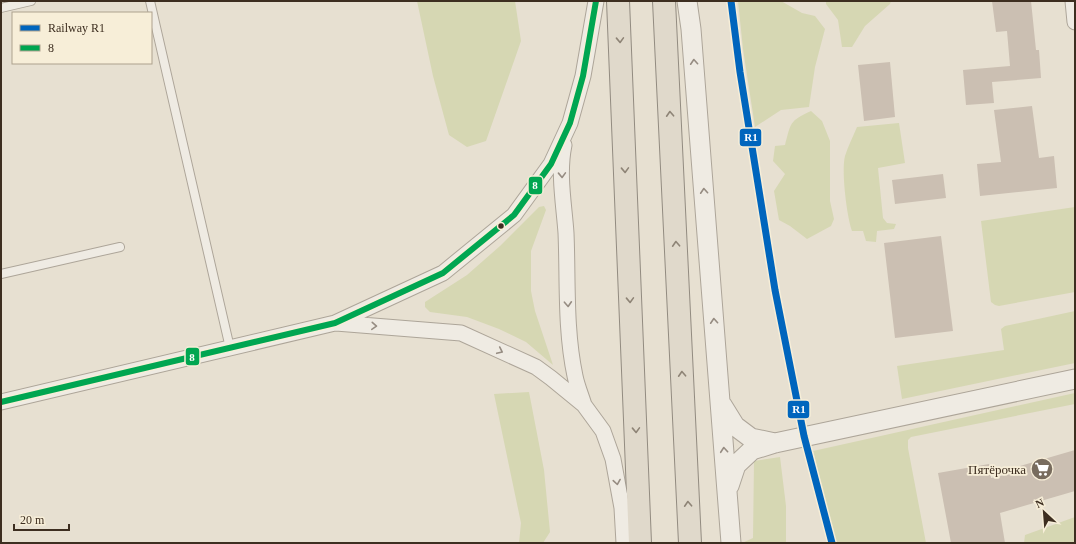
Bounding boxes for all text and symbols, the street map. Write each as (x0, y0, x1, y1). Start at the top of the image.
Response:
legend (12, 12, 152, 64)
text: Railway R1 (48, 21, 105, 35)
one-way arrow (616, 37, 624, 43)
text: 8 (48, 41, 54, 55)
one-way arrow (689, 59, 698, 65)
one-way arrow (665, 111, 674, 117)
line badge: R1 (739, 128, 762, 147)
text: R1 (744, 131, 758, 143)
one-way arrow (621, 167, 630, 173)
one-way arrow (557, 172, 566, 178)
line badge: 8 (528, 176, 543, 195)
text: 8 (532, 179, 538, 191)
one-way arrow (699, 188, 708, 194)
unlabelled marker (496, 221, 506, 231)
one-way arrow (671, 241, 680, 247)
one-way arrow (626, 297, 635, 303)
one-way arrow (564, 302, 572, 308)
one-way arrow (710, 318, 719, 324)
one-way arrow (371, 321, 377, 330)
one-way arrow (496, 346, 503, 354)
line badge: 8 (185, 347, 200, 366)
text: 8 (189, 351, 195, 363)
one-way arrow (678, 371, 686, 377)
line badge: R1 (787, 400, 810, 419)
text: R1 (792, 403, 806, 415)
one-way arrow (631, 427, 640, 433)
one-way arrow (720, 447, 729, 453)
supermarket icon: Пятёрочка (1029, 456, 1055, 482)
place label: Пятёрочка (968, 462, 1026, 477)
one-way arrow (612, 479, 621, 485)
north arrow (1024, 492, 1064, 532)
text: N (1033, 496, 1046, 510)
one-way arrow (684, 501, 692, 507)
scale bar (14, 506, 69, 532)
text: 20 m (20, 513, 45, 527)

